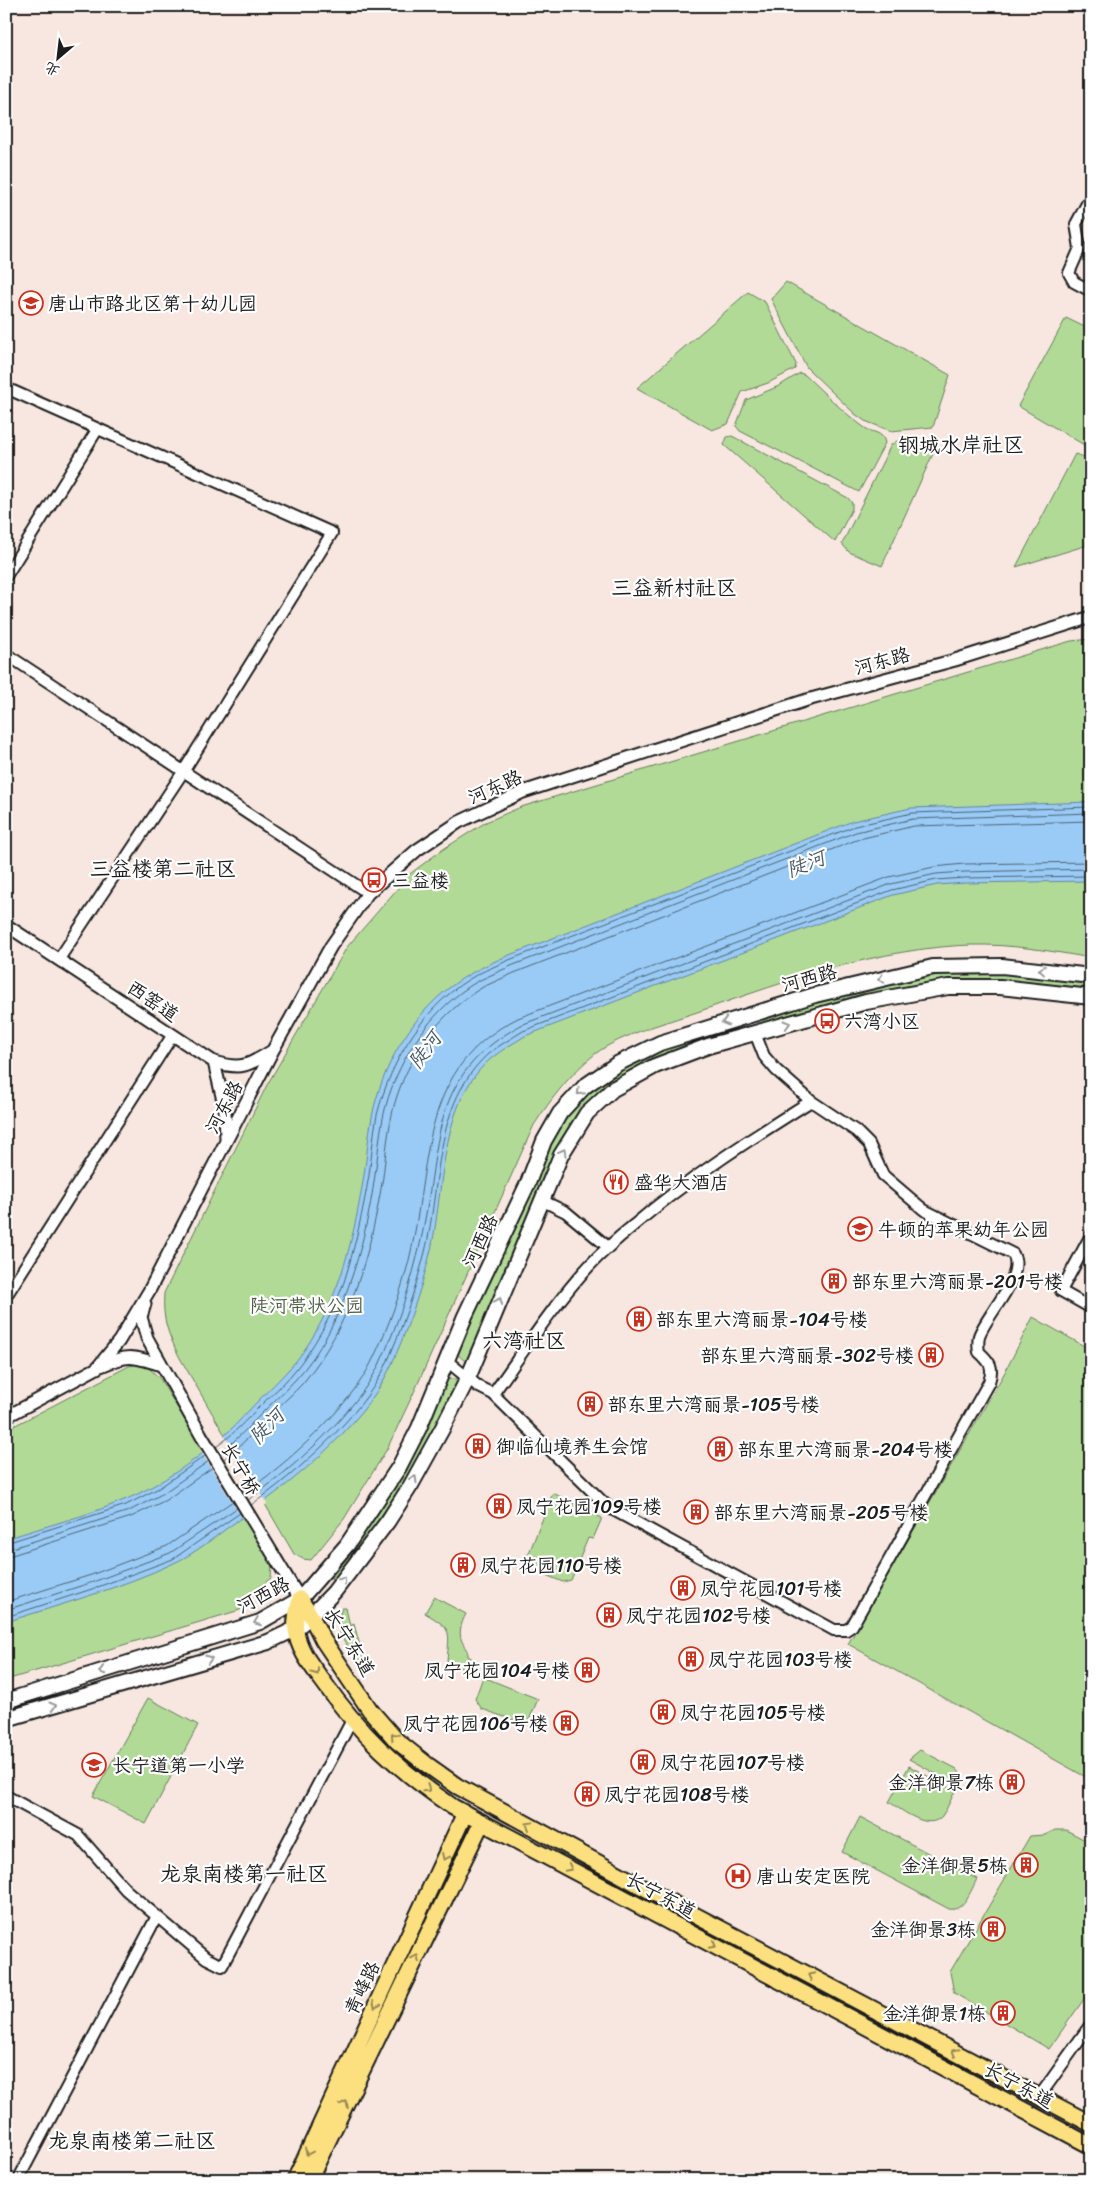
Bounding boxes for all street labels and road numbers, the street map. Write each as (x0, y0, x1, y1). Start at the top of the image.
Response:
street label: 河东路 (850, 638, 914, 684)
street label: 河东路 (462, 760, 528, 814)
street label: 河西路 (777, 955, 841, 1001)
street label: 西窑道 (120, 971, 186, 1031)
street label: 河东路 (196, 1074, 252, 1140)
street label: 河西路 (453, 1208, 507, 1274)
street label: 长宁桥 (212, 1436, 270, 1502)
street label: 河西路 (230, 1567, 296, 1623)
street label: 长宁东道 (316, 1601, 384, 1683)
street label: 长宁东道 (620, 1863, 702, 1927)
street label: 青峰路 (335, 1955, 389, 2021)
street label: 长宁东道 (978, 2053, 1060, 2117)

